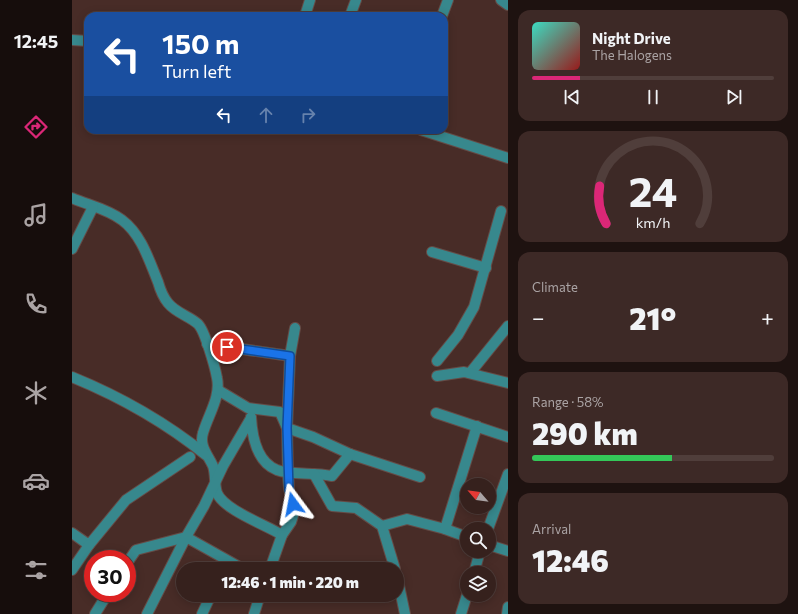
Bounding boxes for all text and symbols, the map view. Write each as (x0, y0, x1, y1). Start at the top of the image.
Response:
text: 150 m (162, 26, 239, 60)
icon: left (96, 28, 148, 80)
text: Night Drive (592, 29, 671, 47)
text: 12:45 (14, 30, 58, 52)
text: The Halogens (592, 47, 672, 63)
text: Turn left (162, 60, 231, 82)
icon: previous (561, 86, 583, 108)
icon: pause (642, 86, 664, 108)
icon: next (723, 86, 745, 108)
icon: left (213, 104, 235, 126)
icon: ahead (255, 104, 277, 126)
icon: right (297, 104, 319, 126)
icon: directions (22, 113, 50, 141)
text: 24 (629, 165, 677, 216)
icon: music (22, 201, 50, 229)
text: km/h (636, 213, 670, 231)
text: Climate (532, 279, 578, 295)
icon: phone (22, 290, 50, 318)
text: 21° (629, 299, 676, 336)
text: − (532, 304, 545, 331)
text: + (761, 304, 774, 331)
pin (210, 330, 244, 364)
icon: arrive (216, 336, 238, 358)
icon: climate (22, 379, 50, 407)
text: Range · 58% (532, 394, 604, 410)
text: 290 km (532, 414, 638, 451)
icon: car (22, 467, 50, 495)
north arrow (460, 478, 496, 514)
map controls (460, 478, 496, 602)
position arrow (272, 483, 314, 525)
text: Arrival (532, 521, 571, 537)
button: search (460, 522, 496, 558)
text: 12:46 (532, 541, 609, 578)
speed limit sign: 30 (84, 550, 136, 602)
icon: filters (22, 556, 50, 584)
button: layers (460, 566, 496, 602)
text: 12:46 · 1 min · 220 m (221, 573, 359, 591)

